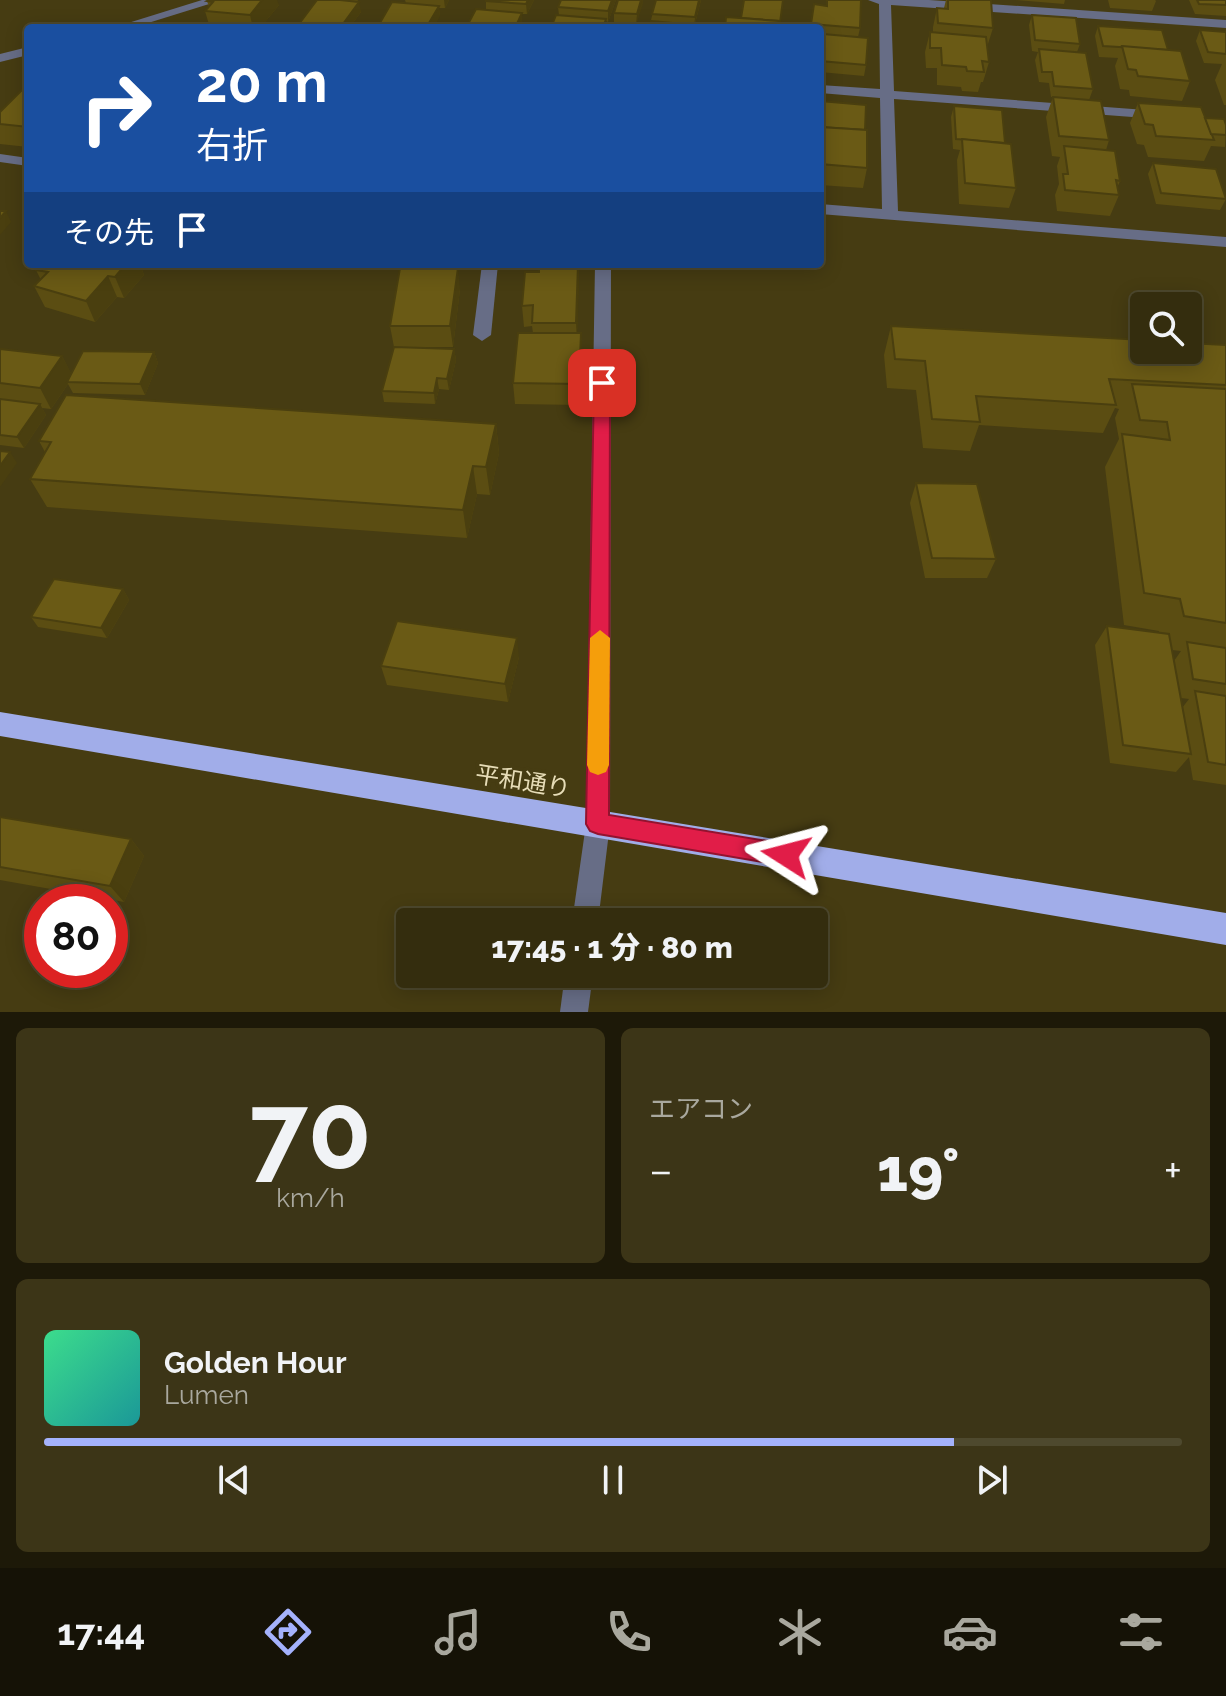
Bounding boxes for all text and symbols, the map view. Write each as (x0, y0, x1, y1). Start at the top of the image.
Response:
text: 20 m (196, 49, 328, 115)
icon: right (64, 56, 168, 160)
text: 右折 (196, 124, 268, 166)
icon: arrive (170, 208, 214, 252)
text: その先 (64, 215, 154, 250)
map controls (1130, 292, 1202, 364)
button: search (1130, 292, 1202, 364)
pin (568, 349, 636, 417)
icon: arrive (580, 361, 624, 405)
street label: 平和通り (473, 759, 573, 803)
position arrow (744, 813, 828, 897)
speed limit sign: 80 (24, 884, 128, 988)
text: 17:45 · 1 分 · 80 m (491, 930, 733, 965)
text: 70 (249, 1070, 372, 1192)
text: エアコン (649, 1094, 753, 1124)
text: 19° (877, 1135, 959, 1205)
text: − (649, 1145, 673, 1196)
text: + (1164, 1145, 1182, 1196)
text: km/h (276, 1183, 345, 1213)
text: Golden Hour (164, 1345, 347, 1380)
text: Lumen (164, 1380, 249, 1410)
icon: previous (212, 1458, 256, 1502)
icon: pause (591, 1458, 635, 1502)
icon: next (970, 1458, 1014, 1502)
icon: directions (260, 1604, 316, 1660)
icon: music (430, 1604, 486, 1660)
icon: phone (601, 1604, 657, 1660)
icon: climate (772, 1604, 828, 1660)
icon: car (942, 1604, 998, 1660)
icon: filters (1113, 1604, 1169, 1660)
text: 17:44 (57, 1611, 145, 1653)

